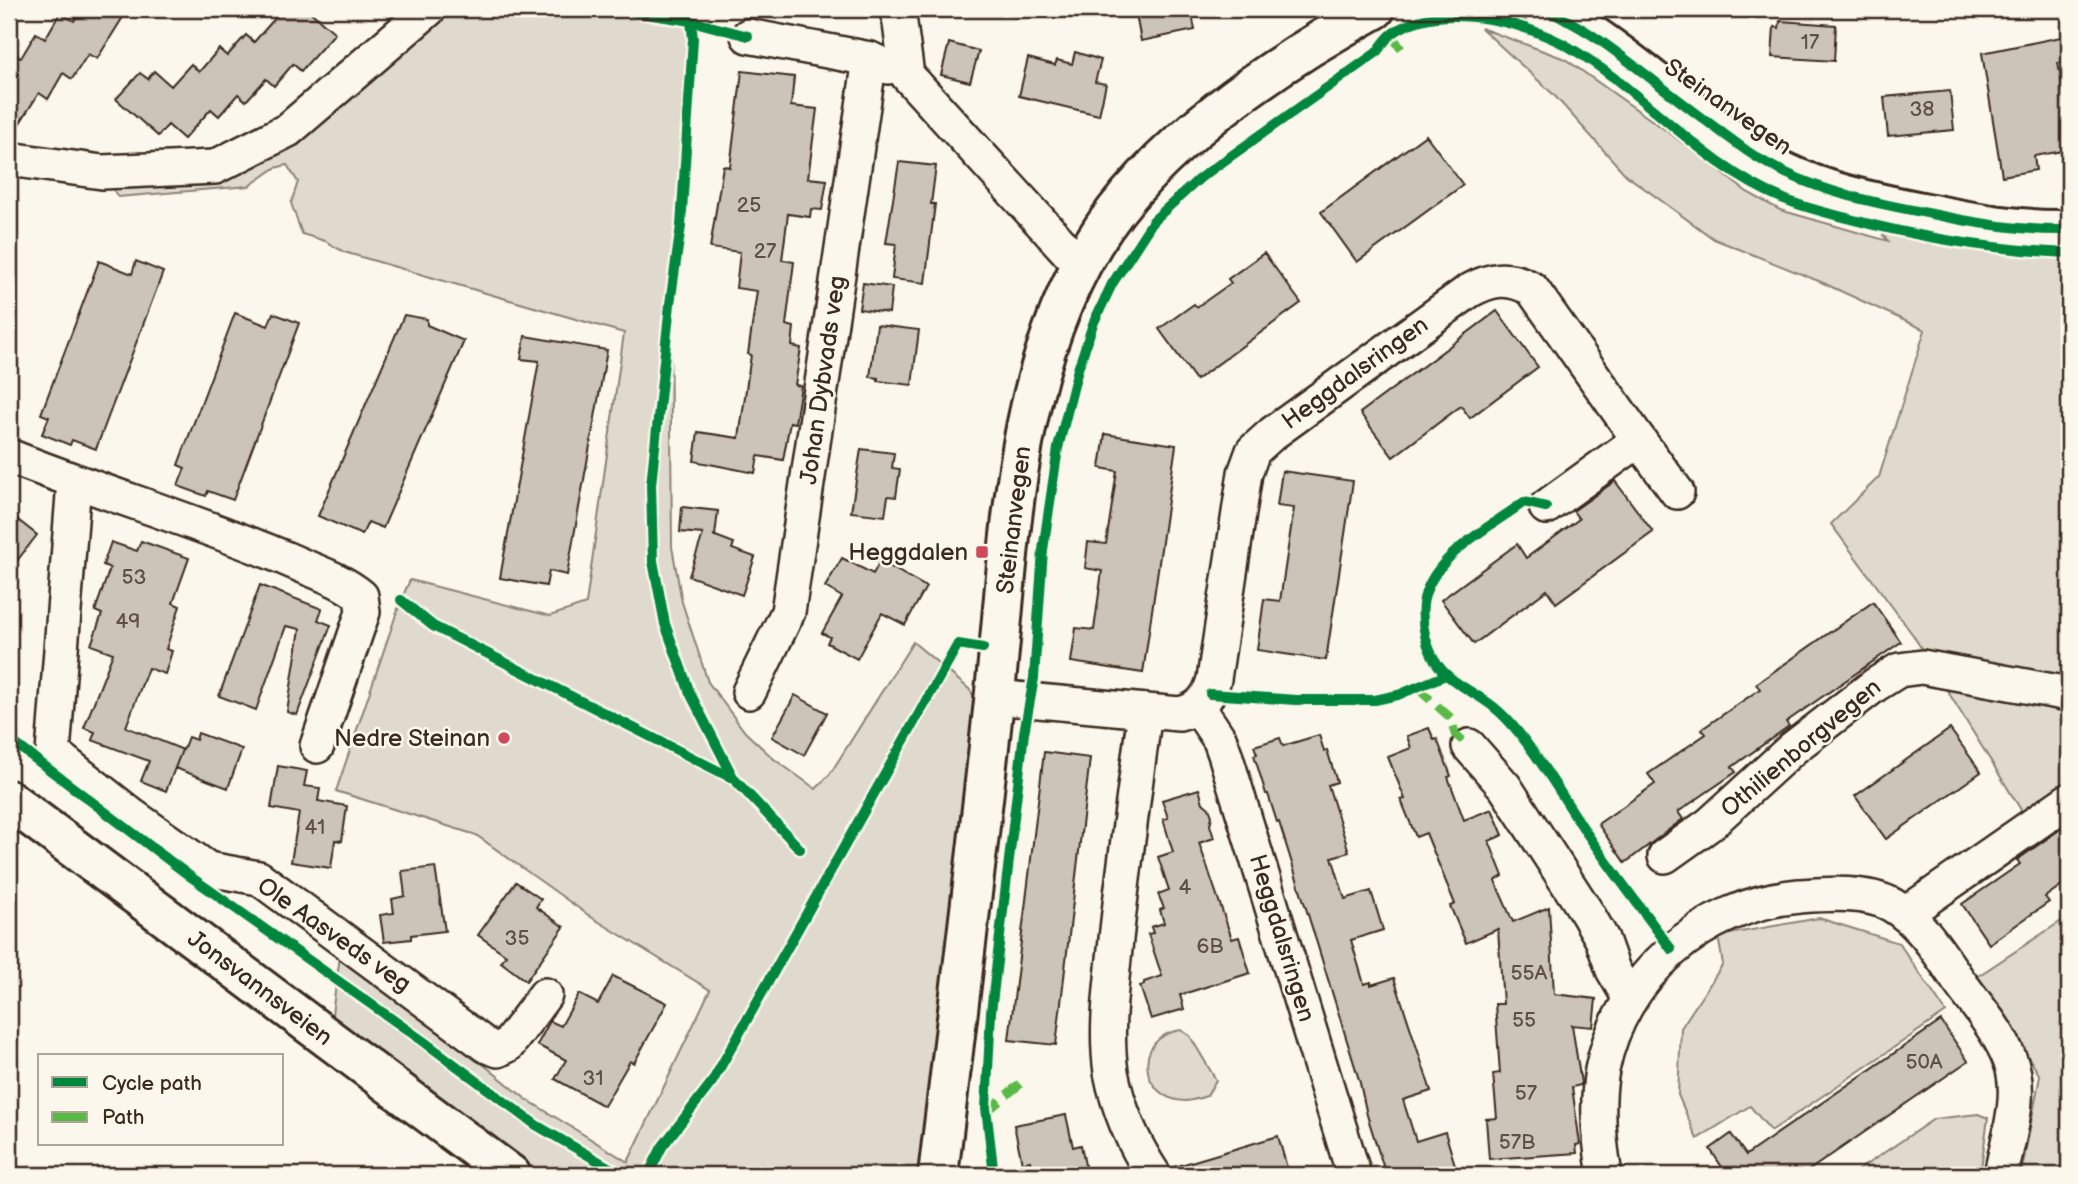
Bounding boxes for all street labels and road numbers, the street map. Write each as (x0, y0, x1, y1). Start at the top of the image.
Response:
street label: Steinanvegen (1659, 52, 1797, 162)
street label: Johan Dybvads veg (794, 274, 852, 486)
street label: Heggdalsringen (1276, 310, 1434, 436)
street label: Steinanvegen (991, 444, 1037, 596)
street label: Othilienborgvegen (1715, 673, 1887, 823)
street label: Heggdalsringen (1243, 851, 1321, 1025)
street label: Ole Aasveds veg (252, 871, 416, 999)
street label: Jonsvannsveien (182, 924, 338, 1052)

